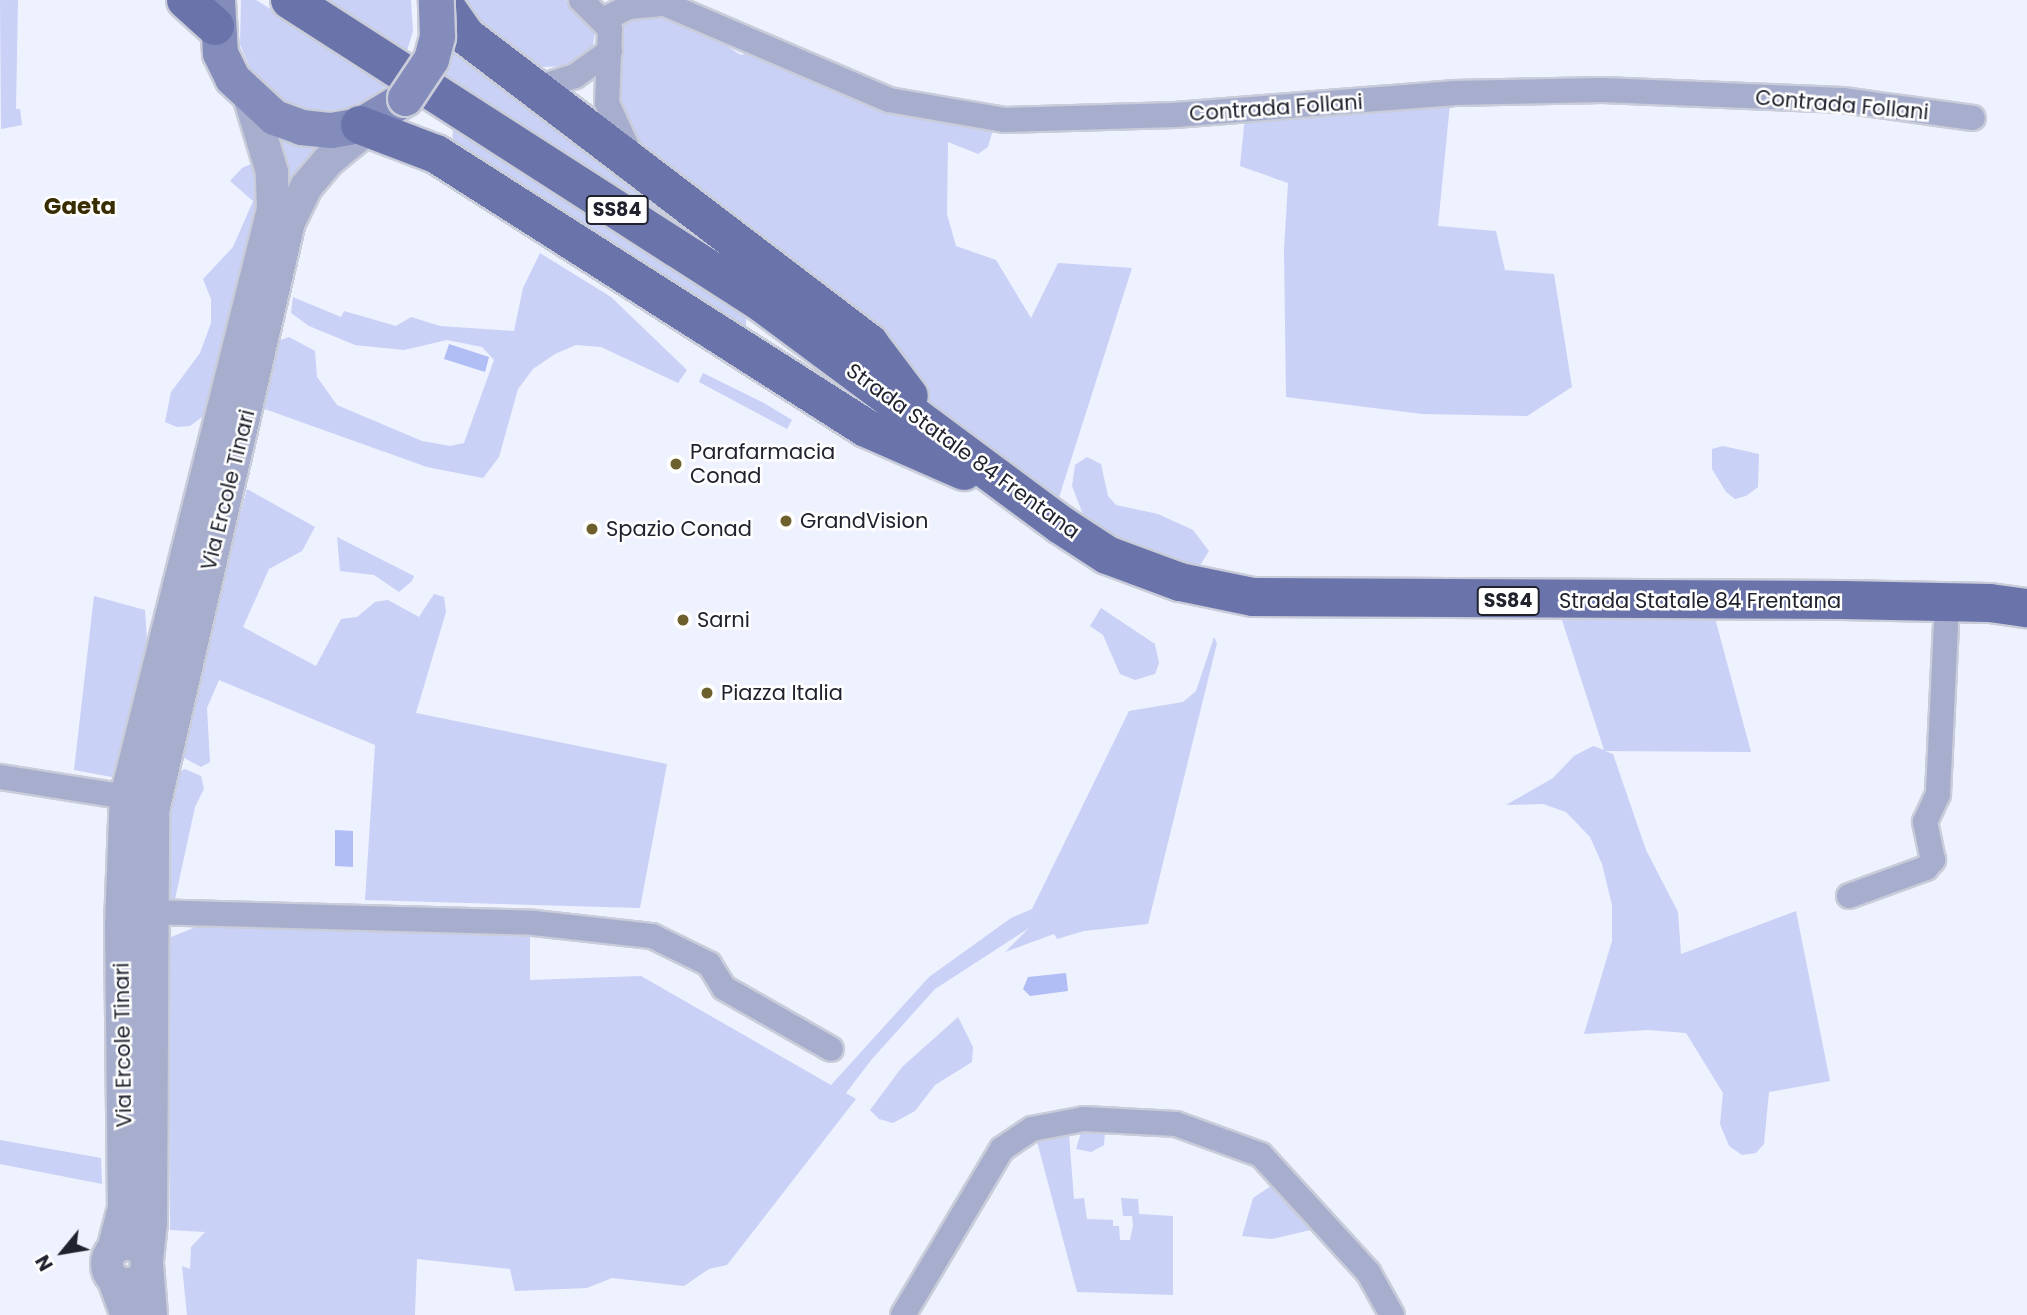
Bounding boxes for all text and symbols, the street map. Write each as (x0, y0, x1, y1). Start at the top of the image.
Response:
street label: Contrada Follani (1754, 85, 1930, 125)
street label: Contrada Follani (1188, 89, 1364, 127)
district label: Gaeta (44, 192, 116, 220)
road number: SS84 (586, 194, 648, 226)
street label: Strada Statale 84 Frentana (841, 358, 1085, 544)
street label: Via Ercole Tinari (196, 407, 260, 573)
place label: Parafarmacia Conad (690, 439, 835, 489)
marker: Parafarmacia Conad (668, 456, 684, 472)
place label: GrandVision (800, 508, 928, 534)
marker: GrandVision (778, 513, 794, 529)
place label: Spazio Conad (606, 516, 752, 542)
marker: Spazio Conad (584, 521, 600, 537)
road number: SS84 (1476, 586, 1540, 616)
street label: Strada Statale 84 Frentana (1559, 588, 1841, 614)
place label: Sarni (697, 607, 750, 633)
marker: Sarni (675, 612, 691, 628)
place label: Piazza Italia (721, 680, 843, 706)
marker: Piazza Italia (699, 685, 715, 701)
street label: Via Ercole Tinari (109, 962, 137, 1128)
north arrow (28, 1217, 98, 1287)
text: N (29, 1250, 60, 1276)

